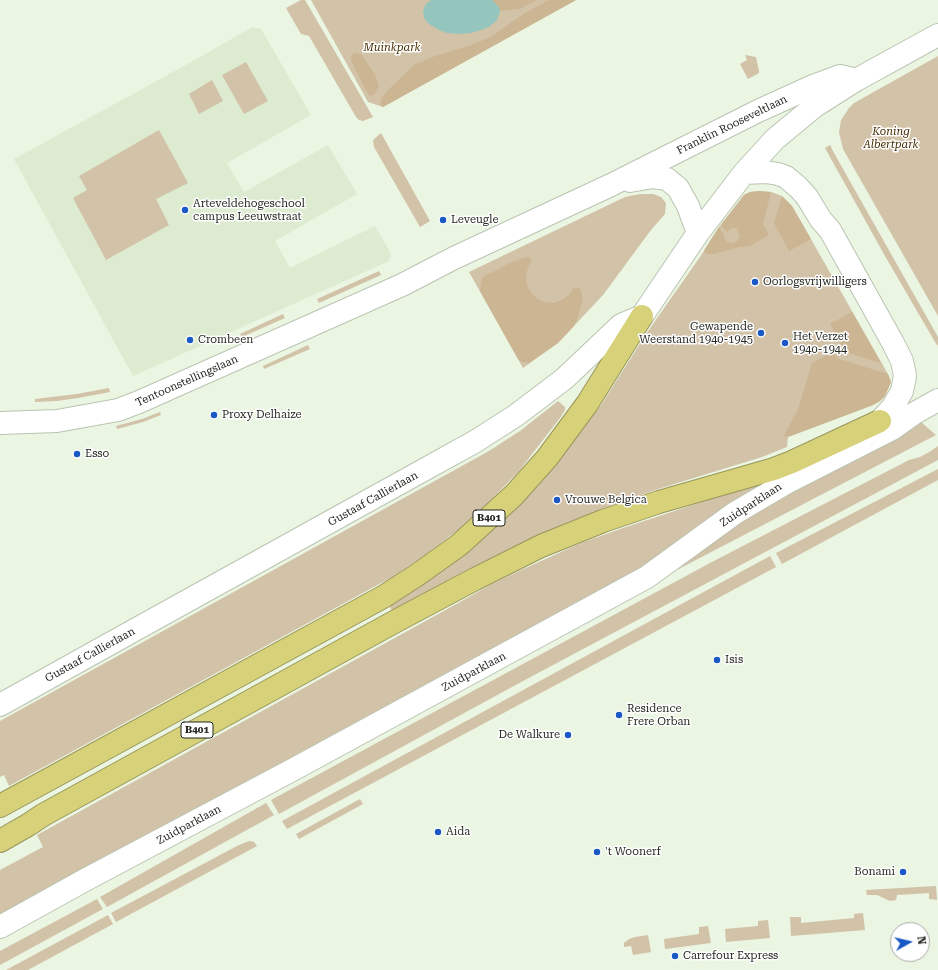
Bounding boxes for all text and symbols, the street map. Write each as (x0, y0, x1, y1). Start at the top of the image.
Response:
park label: Muinkpark (364, 41, 420, 55)
street label: Franklin Rooseveltlaan (675, 92, 789, 158)
park label: Koning Albertpark (864, 125, 918, 151)
place label: Arteveldehogeschool campus Leeuwstraat (193, 197, 305, 223)
marker: Arteveldehogeschool campus Leeuwstraat (180, 205, 190, 215)
place label: Leveugle (451, 213, 499, 227)
marker: Leveugle (438, 215, 448, 225)
place label: Oorlogsvrijwilligers (763, 275, 867, 289)
marker: Oorlogsvrijwilligers (750, 277, 760, 287)
place label: Gewapende Weerstand 1940-1945 (639, 320, 753, 346)
marker: Gewapende Weerstand 1940-1945 (756, 328, 766, 338)
place label: Het Verzet 1940-1944 (793, 330, 848, 356)
place label: Crombeen (198, 333, 253, 347)
marker: Crombeen (185, 335, 195, 345)
marker: Het Verzet 1940-1944 (780, 338, 790, 348)
street label: Tentoonstellingslaan (134, 352, 240, 410)
place label: Proxy Delhaize (222, 408, 302, 422)
marker: Proxy Delhaize (209, 410, 219, 420)
place label: Esso (85, 447, 109, 461)
marker: Esso (72, 449, 82, 459)
street label: Gustaaf Callierlaan (326, 469, 420, 529)
street label: Zuidparklaan (718, 480, 784, 530)
place label: Vrouwe Belgica (565, 493, 647, 507)
marker: Vrouwe Belgica (552, 495, 562, 505)
road number: B401 (473, 510, 505, 526)
street label: Gustaaf Callierlaan (43, 625, 137, 685)
street label: Zuidparklaan (440, 650, 508, 694)
place label: Isis (725, 653, 743, 667)
marker: Isis (712, 655, 722, 665)
place label: Residence Frere Orban (627, 702, 690, 728)
marker: Residence Frere Orban (614, 710, 624, 720)
road number: B401 (181, 722, 213, 738)
place label: De Walkure (498, 728, 560, 742)
marker: De Walkure (563, 730, 573, 740)
street label: Zuidparklaan (155, 803, 223, 847)
place label: Aida (446, 825, 470, 839)
marker: Aida (433, 827, 443, 837)
place label: 't Woonerf (605, 845, 661, 859)
marker: 't Woonerf (592, 847, 602, 857)
place label: Bonami (854, 865, 895, 879)
marker: Bonami (898, 867, 908, 877)
north arrow (890, 922, 930, 962)
text: N (914, 935, 928, 945)
place label: Carrefour Express (683, 949, 778, 963)
marker: Carrefour Express (670, 951, 680, 961)

